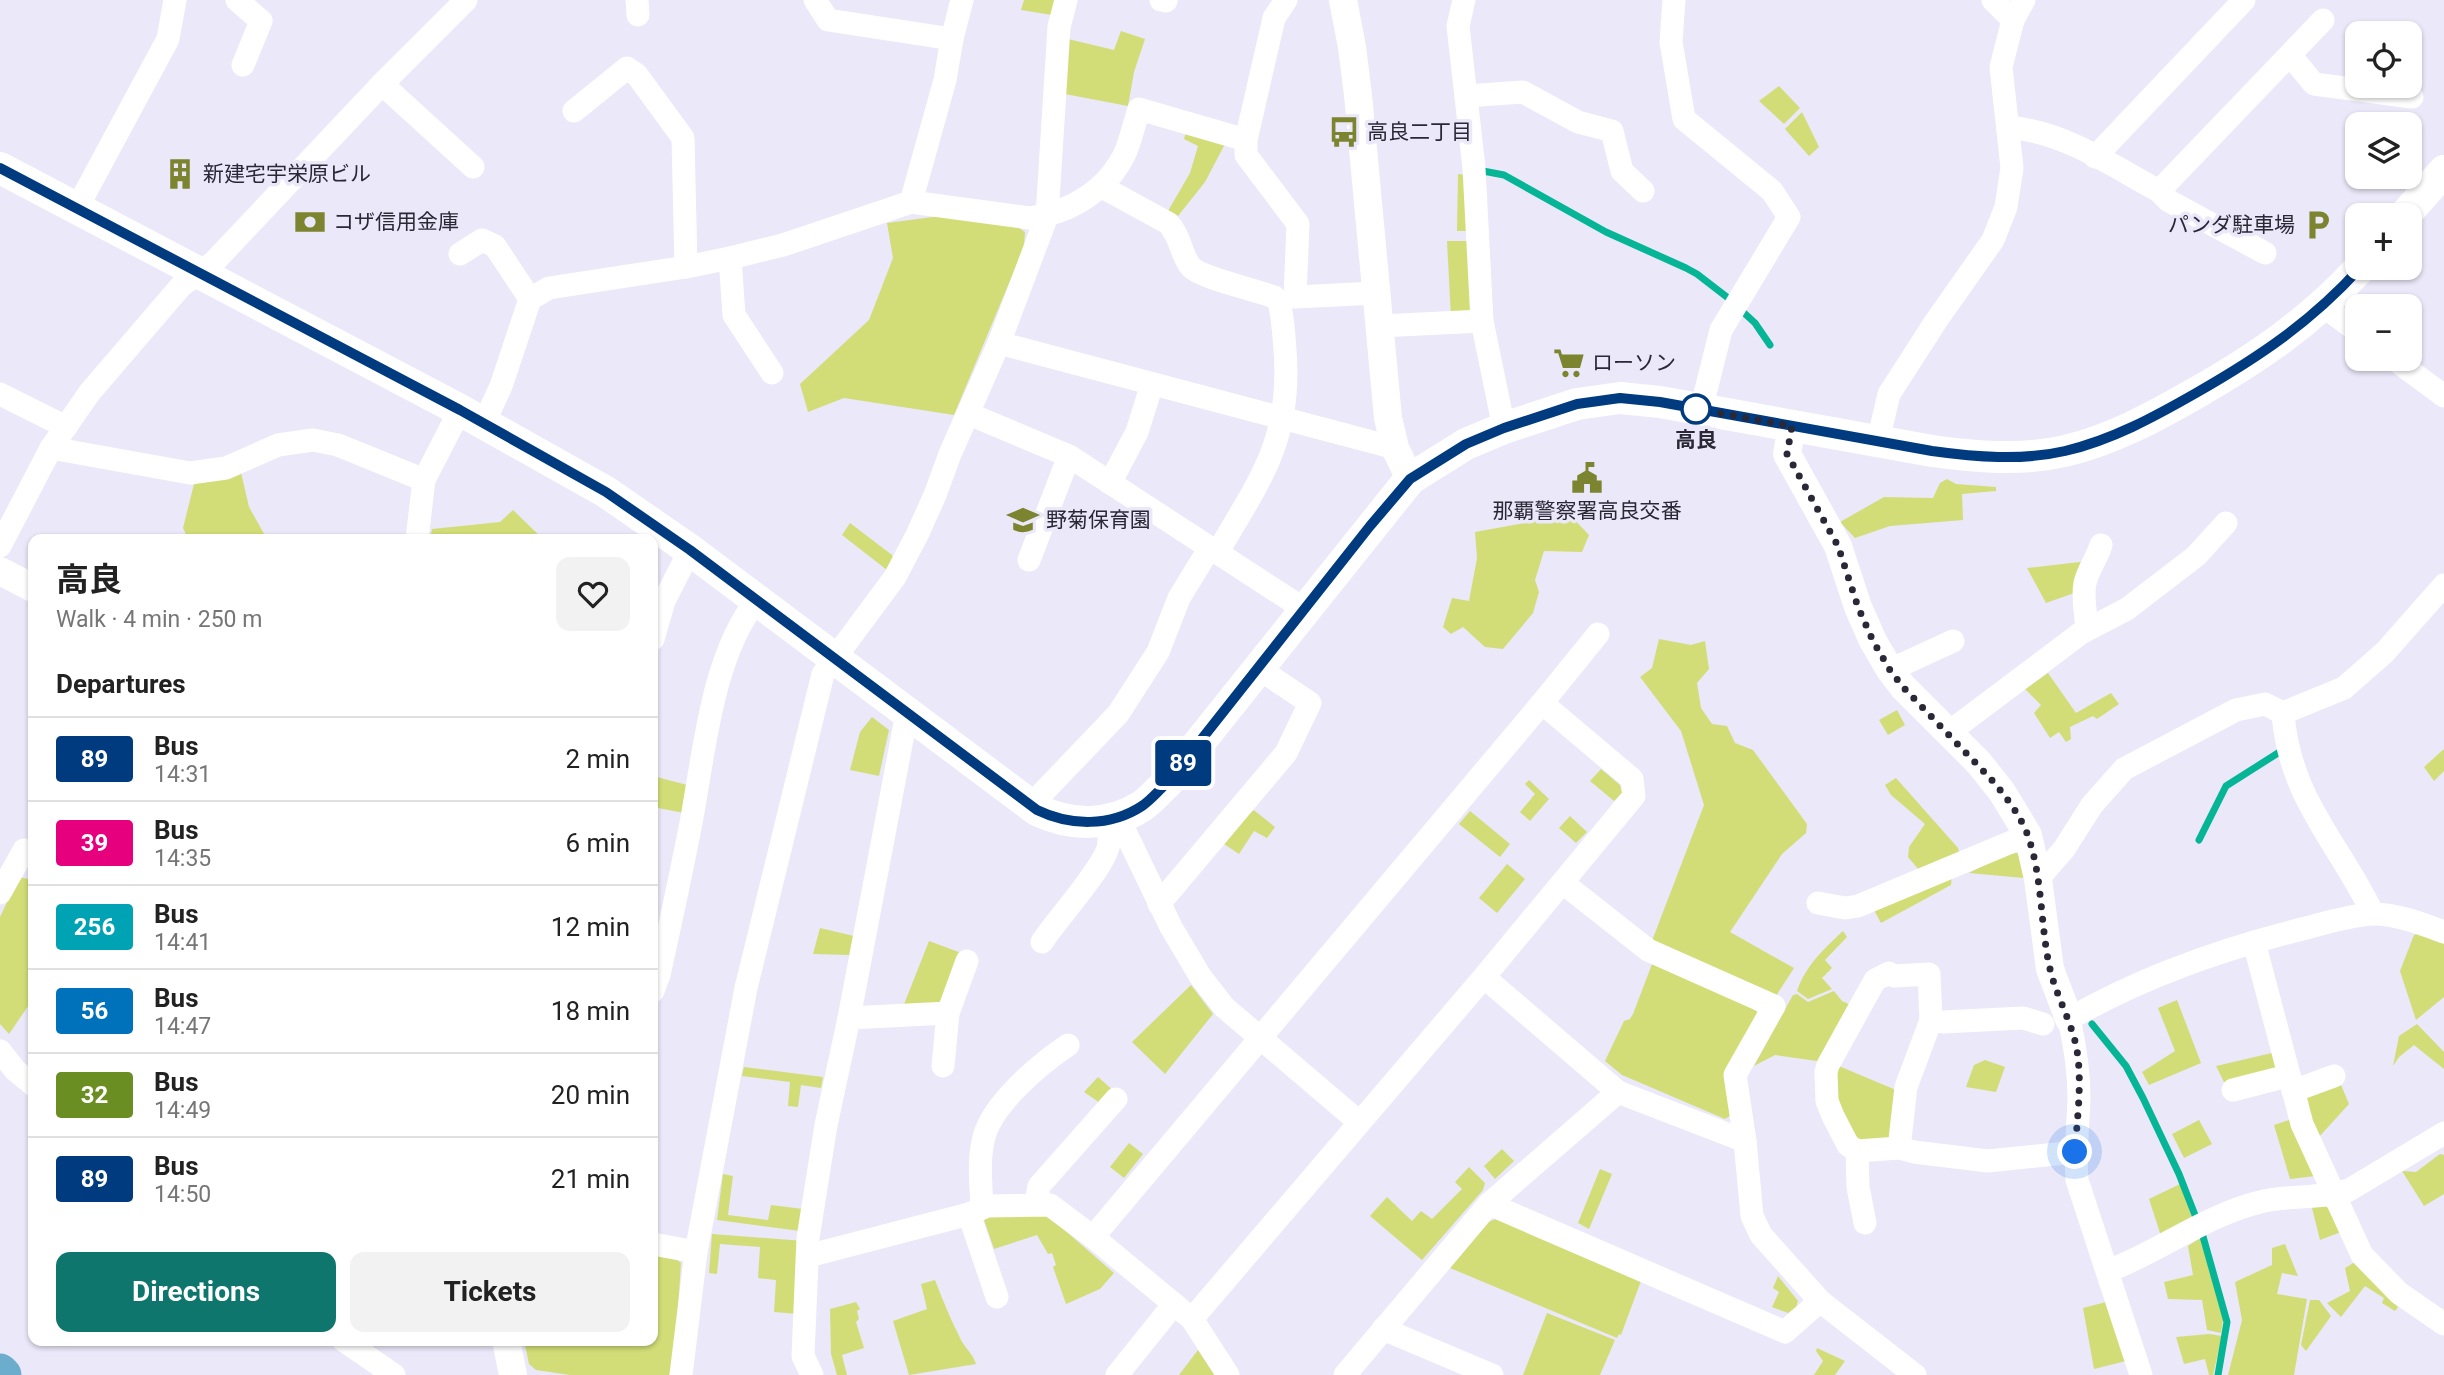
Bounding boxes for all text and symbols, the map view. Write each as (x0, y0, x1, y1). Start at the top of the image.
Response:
map controls (2345, 21, 2422, 371)
button: locate (2345, 21, 2422, 98)
button: layers (2345, 112, 2422, 189)
bus stop icon: 高良二丁目 (1327, 115, 1361, 149)
place label: 高良二丁目 (1367, 120, 1472, 144)
building icon: 新建宅宇栄原ビル (163, 157, 197, 191)
place label: 新建宅宇栄原ビル (203, 162, 371, 186)
button: + (2345, 203, 2422, 280)
bank icon: コザ信用金庫 (293, 205, 327, 239)
parking icon: パンダ駐車場 (2301, 208, 2335, 242)
place label: コザ信用金庫 (333, 210, 459, 234)
place label: パンダ駐車場 (2168, 213, 2295, 237)
button: − (2345, 294, 2422, 371)
supermarket icon: ローソン (1552, 346, 1586, 380)
place label: ローソン (1592, 351, 1676, 375)
marker: 高良 (1681, 394, 1711, 424)
place label: 高良 (1675, 428, 1717, 452)
public building icon: 那覇警察署高良交番 (1570, 461, 1604, 495)
place label: 那覇警察署高良交番 (1493, 499, 1682, 523)
school or university icon: 野菊保育園 (1006, 503, 1040, 537)
place label: 野菊保育園 (1046, 508, 1151, 532)
button: heart (556, 557, 630, 631)
text: 高良 (56, 560, 122, 599)
text: Walk · 4 min · 250 m (56, 606, 262, 633)
text: Departures (56, 669, 186, 699)
text: Bus (154, 731, 199, 761)
line badge: 89 (1152, 740, 1214, 786)
text: 2 min (565, 744, 630, 774)
text: 89 (81, 745, 108, 773)
text: 89 (1169, 749, 1197, 777)
text: 14:31 (154, 761, 211, 788)
text: Bus (154, 815, 199, 845)
text: 6 min (565, 828, 630, 858)
text: 39 (81, 829, 108, 857)
text: 14:35 (154, 845, 211, 872)
text: Bus (154, 899, 199, 929)
text: 12 min (551, 912, 630, 942)
text: 256 (74, 913, 115, 941)
text: 14:41 (154, 929, 211, 956)
text: Bus (154, 983, 199, 1013)
text: 18 min (551, 996, 630, 1026)
text: 56 (81, 997, 108, 1025)
text: 14:47 (154, 1013, 211, 1040)
text: Bus (154, 1067, 199, 1097)
text: 20 min (551, 1080, 630, 1110)
text: 32 (81, 1081, 108, 1109)
text: 14:49 (154, 1097, 211, 1124)
your location (2057, 1134, 2092, 1169)
text: Bus (154, 1151, 199, 1181)
text: 21 min (551, 1164, 630, 1194)
text: 89 (81, 1165, 108, 1193)
text: 14:50 (154, 1181, 211, 1208)
button: Directions (56, 1252, 336, 1332)
button: Tickets (350, 1252, 630, 1332)

